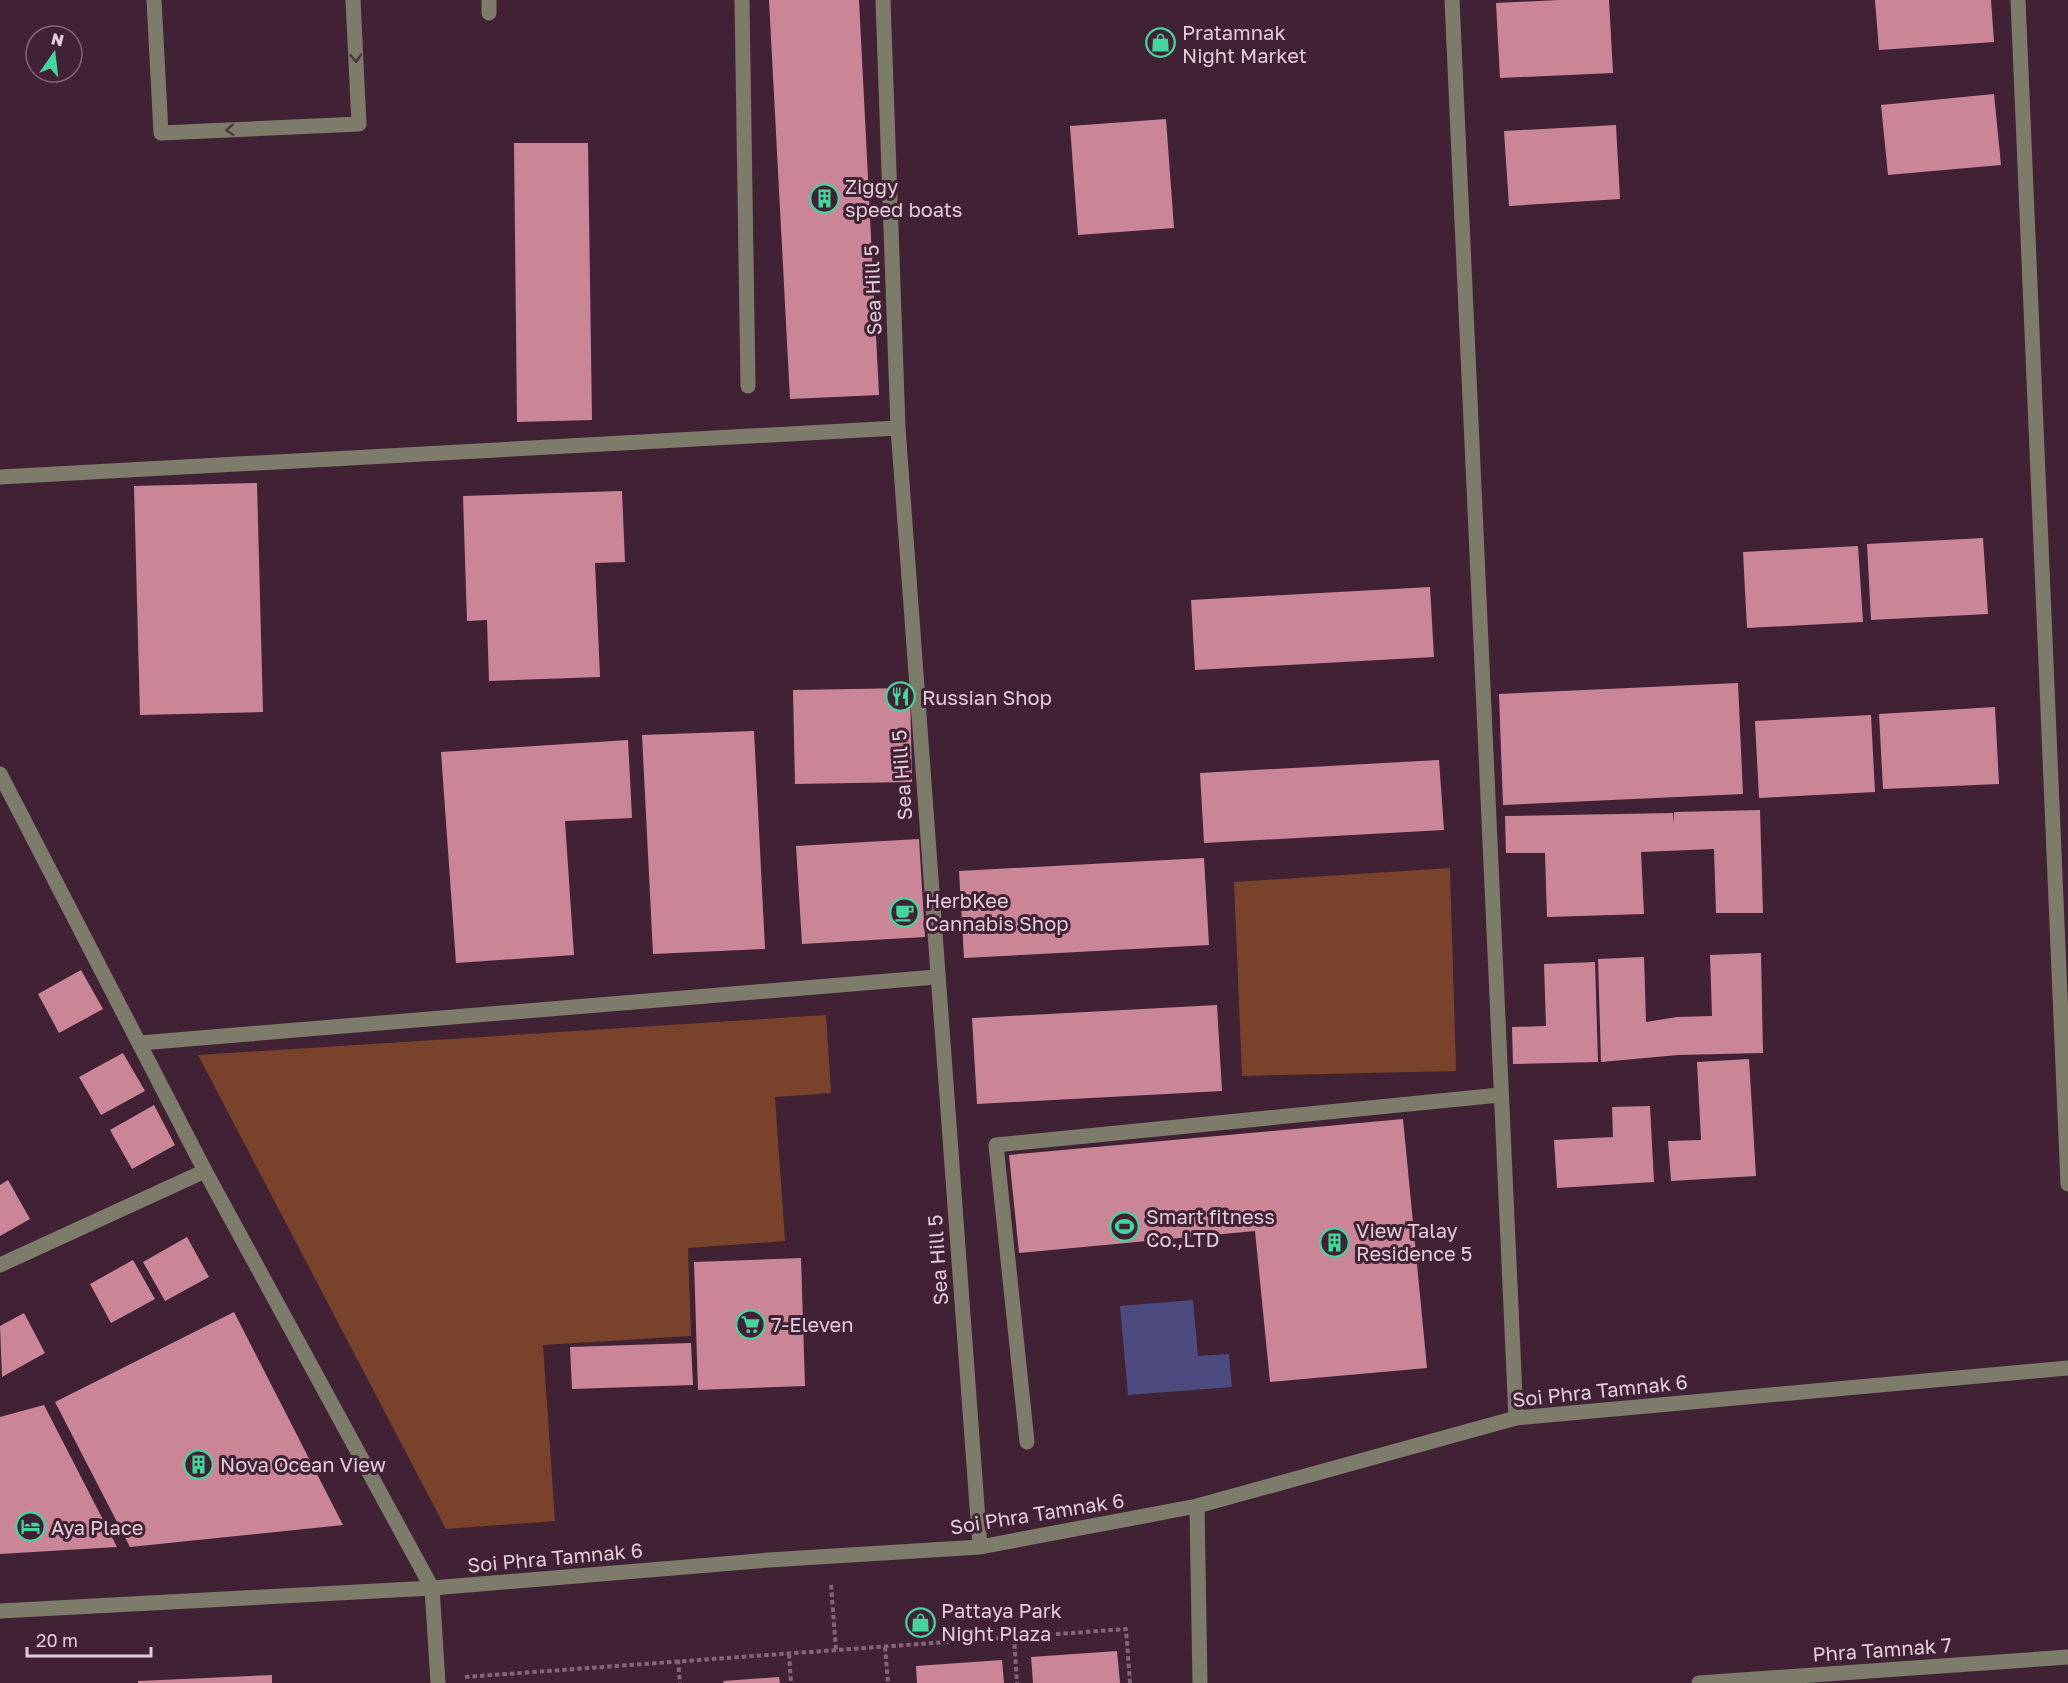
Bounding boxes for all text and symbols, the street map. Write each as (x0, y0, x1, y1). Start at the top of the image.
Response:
place label: Pratamnak Night Market (1182, 20, 1307, 67)
north arrow (24, 24, 84, 84)
shop icon: Pratamnak Night Market (1145, 27, 1177, 59)
text: N (49, 28, 66, 51)
one-way arrow (349, 54, 362, 63)
one-way arrow (225, 123, 234, 136)
place label: Ziggy speed boats (845, 174, 962, 221)
building icon: Ziggy speed boats (808, 182, 840, 214)
street label: Sea Hill 5 (858, 244, 886, 336)
restaurant icon: Russian Shop (885, 681, 917, 713)
place label: Russian Shop (922, 685, 1052, 709)
street label: Sea Hill 5 (886, 729, 916, 821)
place label: HerbKee Cannabis Shop (925, 888, 1068, 935)
cafe icon: HerbKee Cannabis Shop (888, 896, 920, 928)
place label: Smart fitness Co.,LTD (1146, 1204, 1275, 1251)
sports icon: Smart fitness Co.,LTD (1109, 1211, 1141, 1243)
street label: Sea Hill 5 (922, 1214, 952, 1306)
place label: View Talay Residence 5 (1356, 1218, 1472, 1265)
building icon: View Talay Residence 5 (1319, 1226, 1351, 1258)
supermarket icon: 7-Eleven (734, 1308, 766, 1340)
place label: 7-Eleven (771, 1312, 854, 1336)
street label: Soi Phra Tamnak 6 (1511, 1369, 1689, 1411)
building icon: Nova Ocean View (183, 1448, 215, 1480)
place label: Nova Ocean View (220, 1452, 386, 1476)
street label: Soi Phra Tamnak 6 (948, 1487, 1126, 1539)
hotel icon: Aya Place (14, 1511, 46, 1543)
place label: Aya Place (51, 1515, 143, 1539)
street label: Soi Phra Tamnak 6 (466, 1537, 644, 1577)
place label: Pattaya Park Night Plaza (941, 1598, 1062, 1645)
shop icon: Pattaya Park Night Plaza (904, 1606, 936, 1638)
scale bar (27, 1620, 152, 1658)
text: 20 m (36, 1629, 78, 1651)
street label: Phra Tamnak 7 (1812, 1632, 1952, 1666)

